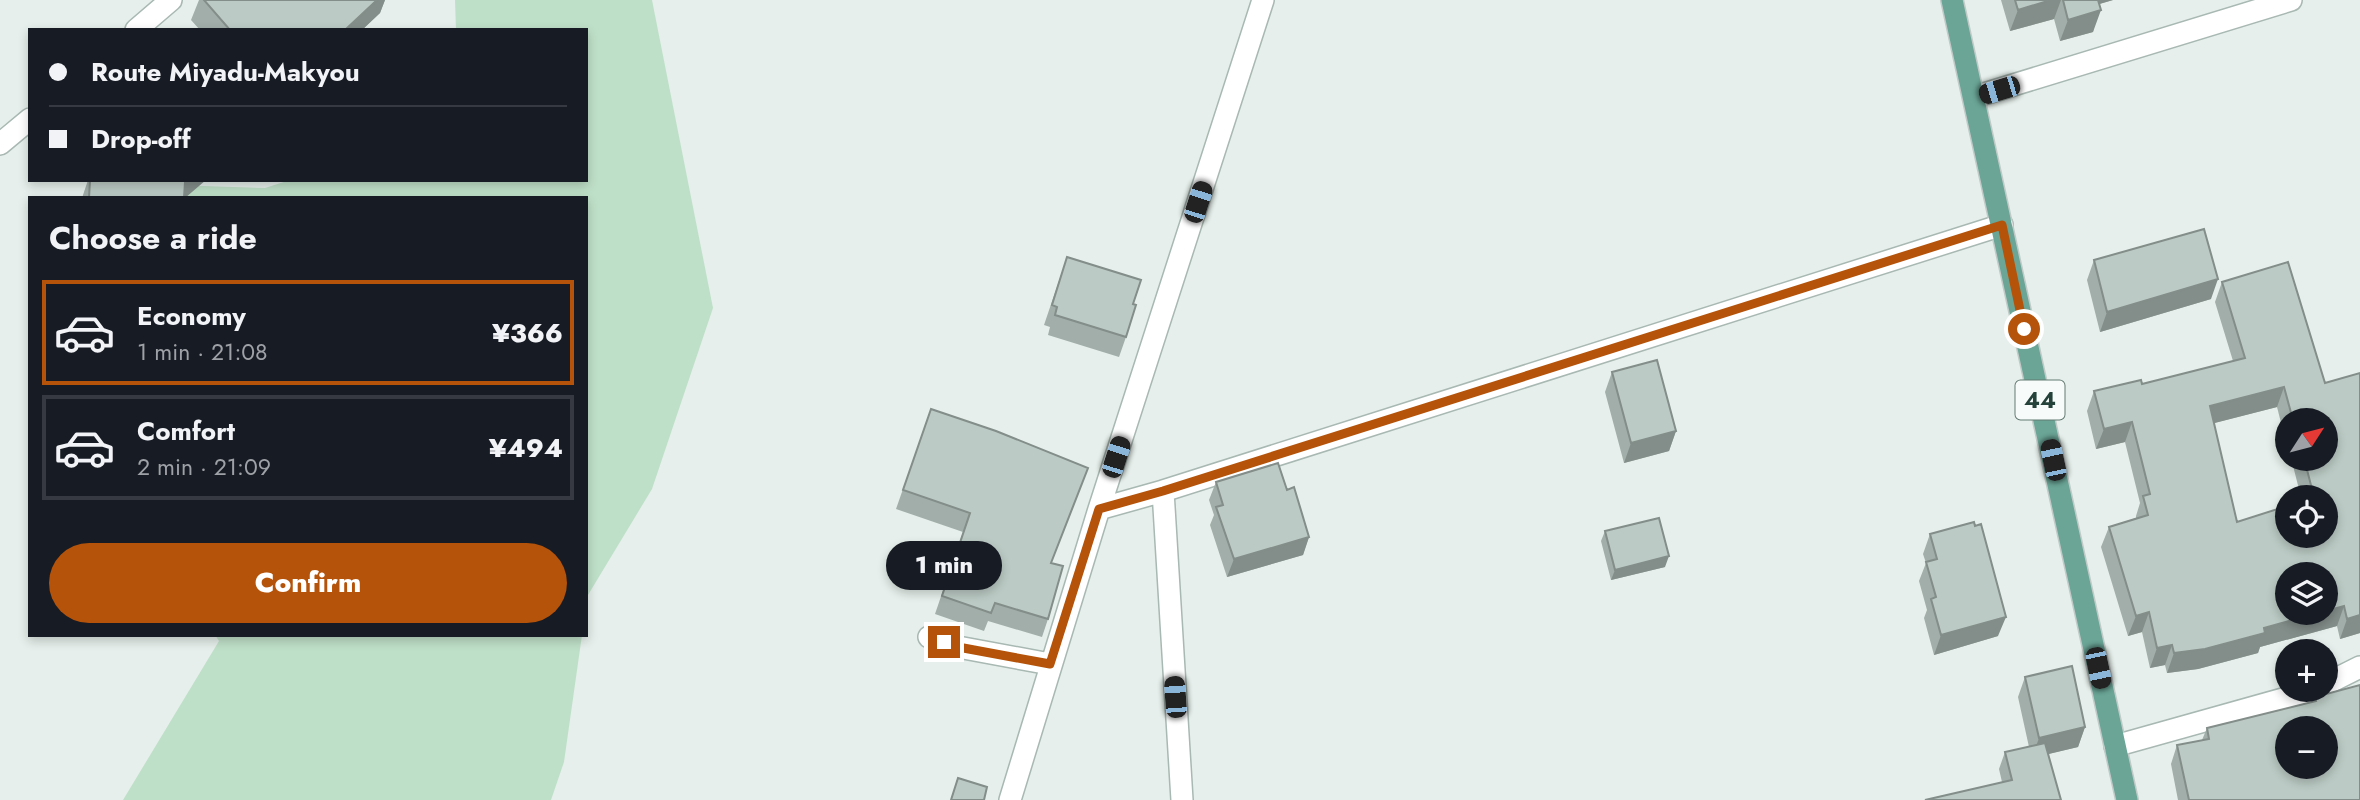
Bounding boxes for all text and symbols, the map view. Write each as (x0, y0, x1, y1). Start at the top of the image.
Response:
text: Route Miyadu-Makyou (91, 53, 360, 91)
car (1976, 74, 2023, 106)
text: Drop-off (91, 120, 191, 158)
car (1182, 179, 1215, 225)
text: Choose a ride (49, 215, 257, 261)
text: Economy (137, 297, 246, 335)
icon: car (53, 301, 116, 364)
route start (2008, 313, 2040, 345)
text: ¥366 (492, 314, 563, 352)
text: 1 min · 21:08 (137, 335, 268, 369)
road number: 44 (2016, 380, 2064, 420)
north arrow (2275, 408, 2338, 471)
map controls (2275, 408, 2338, 779)
text: Comfort (137, 412, 235, 450)
icon: car (53, 416, 116, 479)
text: ¥494 (489, 429, 563, 467)
car (1100, 434, 1133, 480)
car (2039, 437, 2068, 483)
text: 2 min · 21:09 (137, 450, 271, 484)
button: locate (2275, 485, 2338, 548)
callout: 1 min (886, 540, 1002, 590)
button: Confirm (49, 543, 567, 623)
text: 1 min (915, 548, 973, 582)
button: layers (2275, 562, 2338, 625)
route end (928, 626, 960, 658)
button: + (2275, 639, 2338, 702)
car (2084, 645, 2113, 691)
car (1164, 675, 1187, 719)
button: − (2275, 716, 2338, 779)

